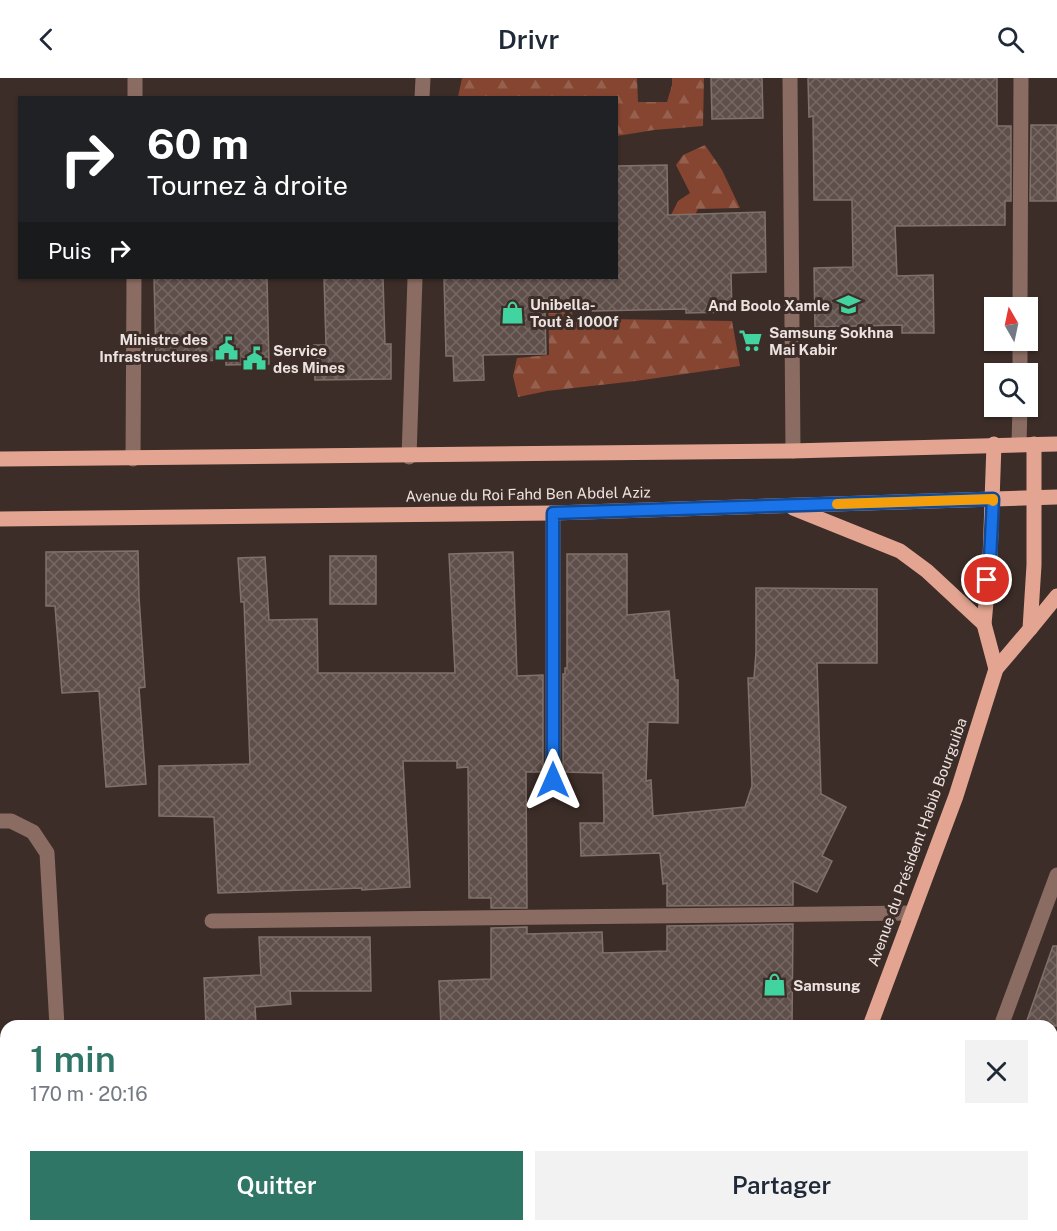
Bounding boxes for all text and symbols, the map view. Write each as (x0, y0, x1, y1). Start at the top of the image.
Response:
icon: back (30, 23, 63, 56)
text: Drivr (498, 23, 559, 55)
icon: search (994, 23, 1027, 56)
text: 60 m (147, 119, 249, 168)
icon: right (48, 120, 126, 198)
text: Tournez à droite (147, 169, 348, 201)
icon: right (103, 234, 136, 267)
text: Puis (48, 238, 91, 264)
school or university icon: And Boolo Xamle (835, 292, 861, 318)
place label: Unibella- Tout à 1000f (530, 296, 618, 330)
place label: And Boolo Xamle (708, 297, 830, 314)
north arrow (984, 297, 1038, 351)
map controls (984, 297, 1038, 417)
shop icon: Unibella- Tout à 1000f (499, 300, 525, 326)
place label: Samsung Sokhna Mai Kabir (769, 324, 894, 358)
supermarket icon: Samsung Sokhna Mai Kabir (738, 328, 764, 354)
place label: Ministre des Infrastructures (99, 331, 208, 365)
public building icon: Ministre des Infrastructures (213, 335, 239, 361)
place label: Service des Mines (273, 342, 345, 376)
public building icon: Service des Mines (242, 346, 268, 372)
button: search (984, 363, 1038, 417)
street label: Avenue du Roi Fahd Ben Abdel Aziz (405, 483, 651, 505)
pin (961, 554, 1012, 605)
icon: arrive (970, 563, 1003, 596)
street label: Avenue du Président Habib Bourguiba (864, 715, 970, 969)
position arrow (521, 748, 585, 812)
shop icon: Samsung (762, 972, 788, 998)
place label: Samsung (793, 977, 861, 994)
text: 1 min (30, 1038, 116, 1080)
button: close (965, 1040, 1028, 1103)
text: 170 m · 20:16 (30, 1082, 148, 1106)
button: Quitter (30, 1151, 523, 1220)
button: Partager (535, 1151, 1028, 1220)

